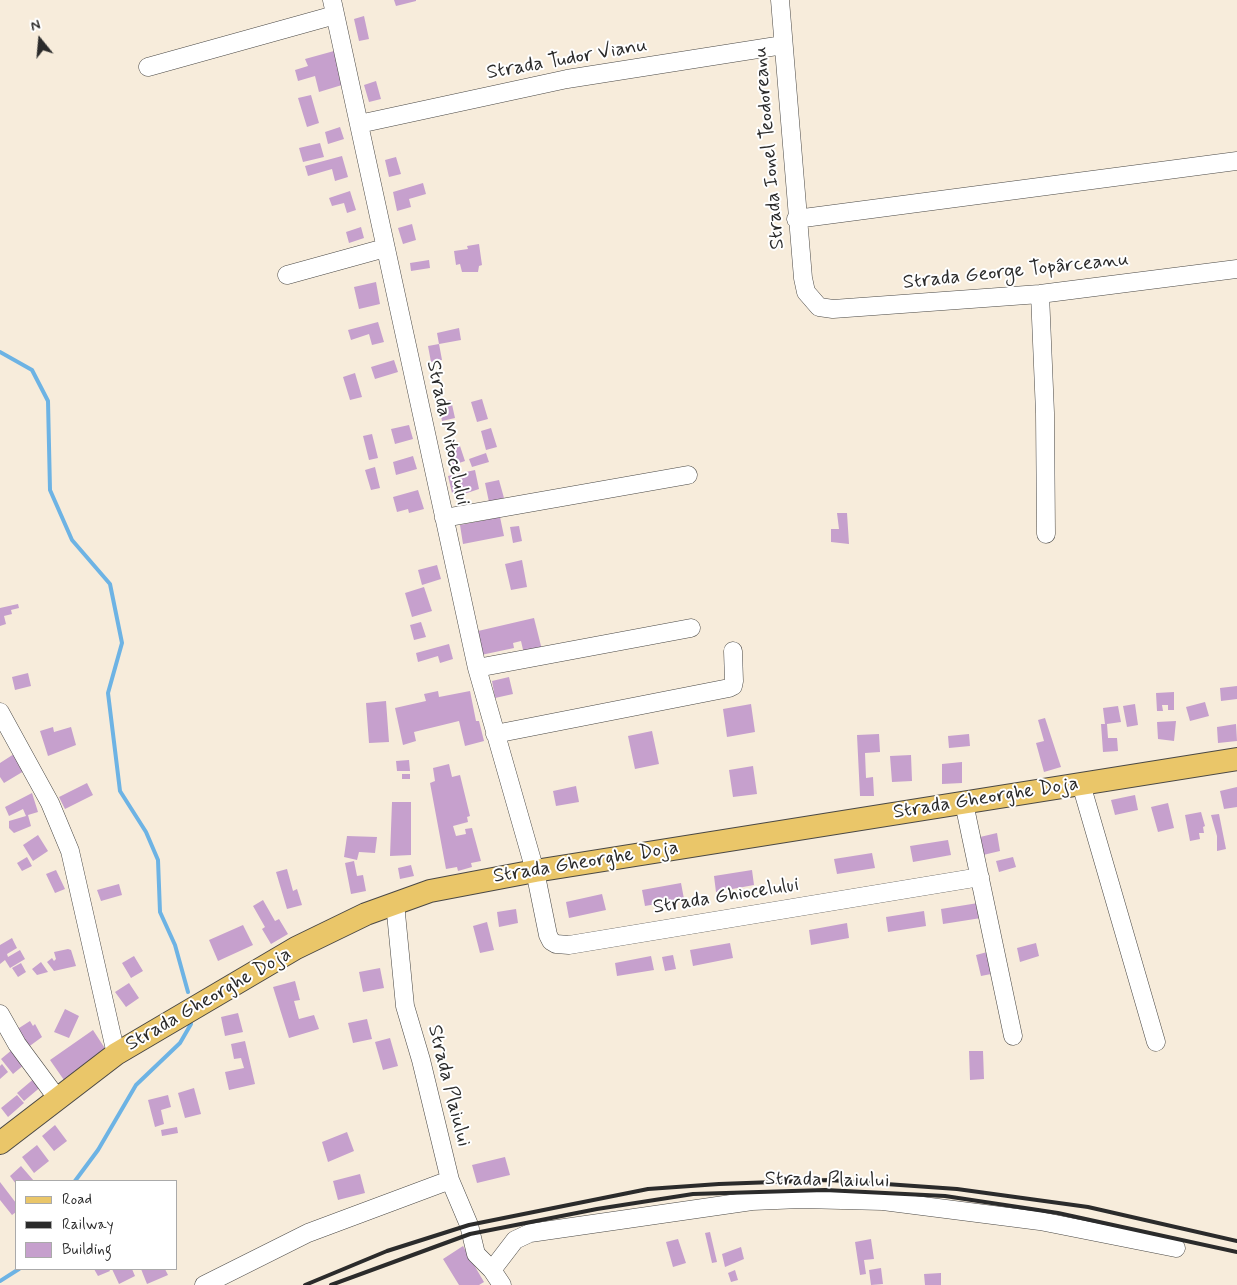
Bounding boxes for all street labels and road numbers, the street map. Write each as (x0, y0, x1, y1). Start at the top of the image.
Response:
street label: Strada Tudor Vianu (485, 34, 649, 86)
street label: Strada Ionel Teodoreanu (749, 46, 791, 250)
street label: Strada George Topârceanu (902, 248, 1130, 296)
street label: Strada Mitocelului (420, 358, 474, 508)
street label: Strada Gheorghe Doja (892, 772, 1080, 826)
street label: Strada Gheorghe Doja (492, 836, 680, 890)
street label: Strada Ghiocelului (651, 874, 801, 920)
street label: Strada Gheorghe Doja (122, 943, 296, 1057)
street label: Strada Plaiului (421, 1023, 475, 1149)
street label: Strada Plaiului (764, 1168, 890, 1194)

